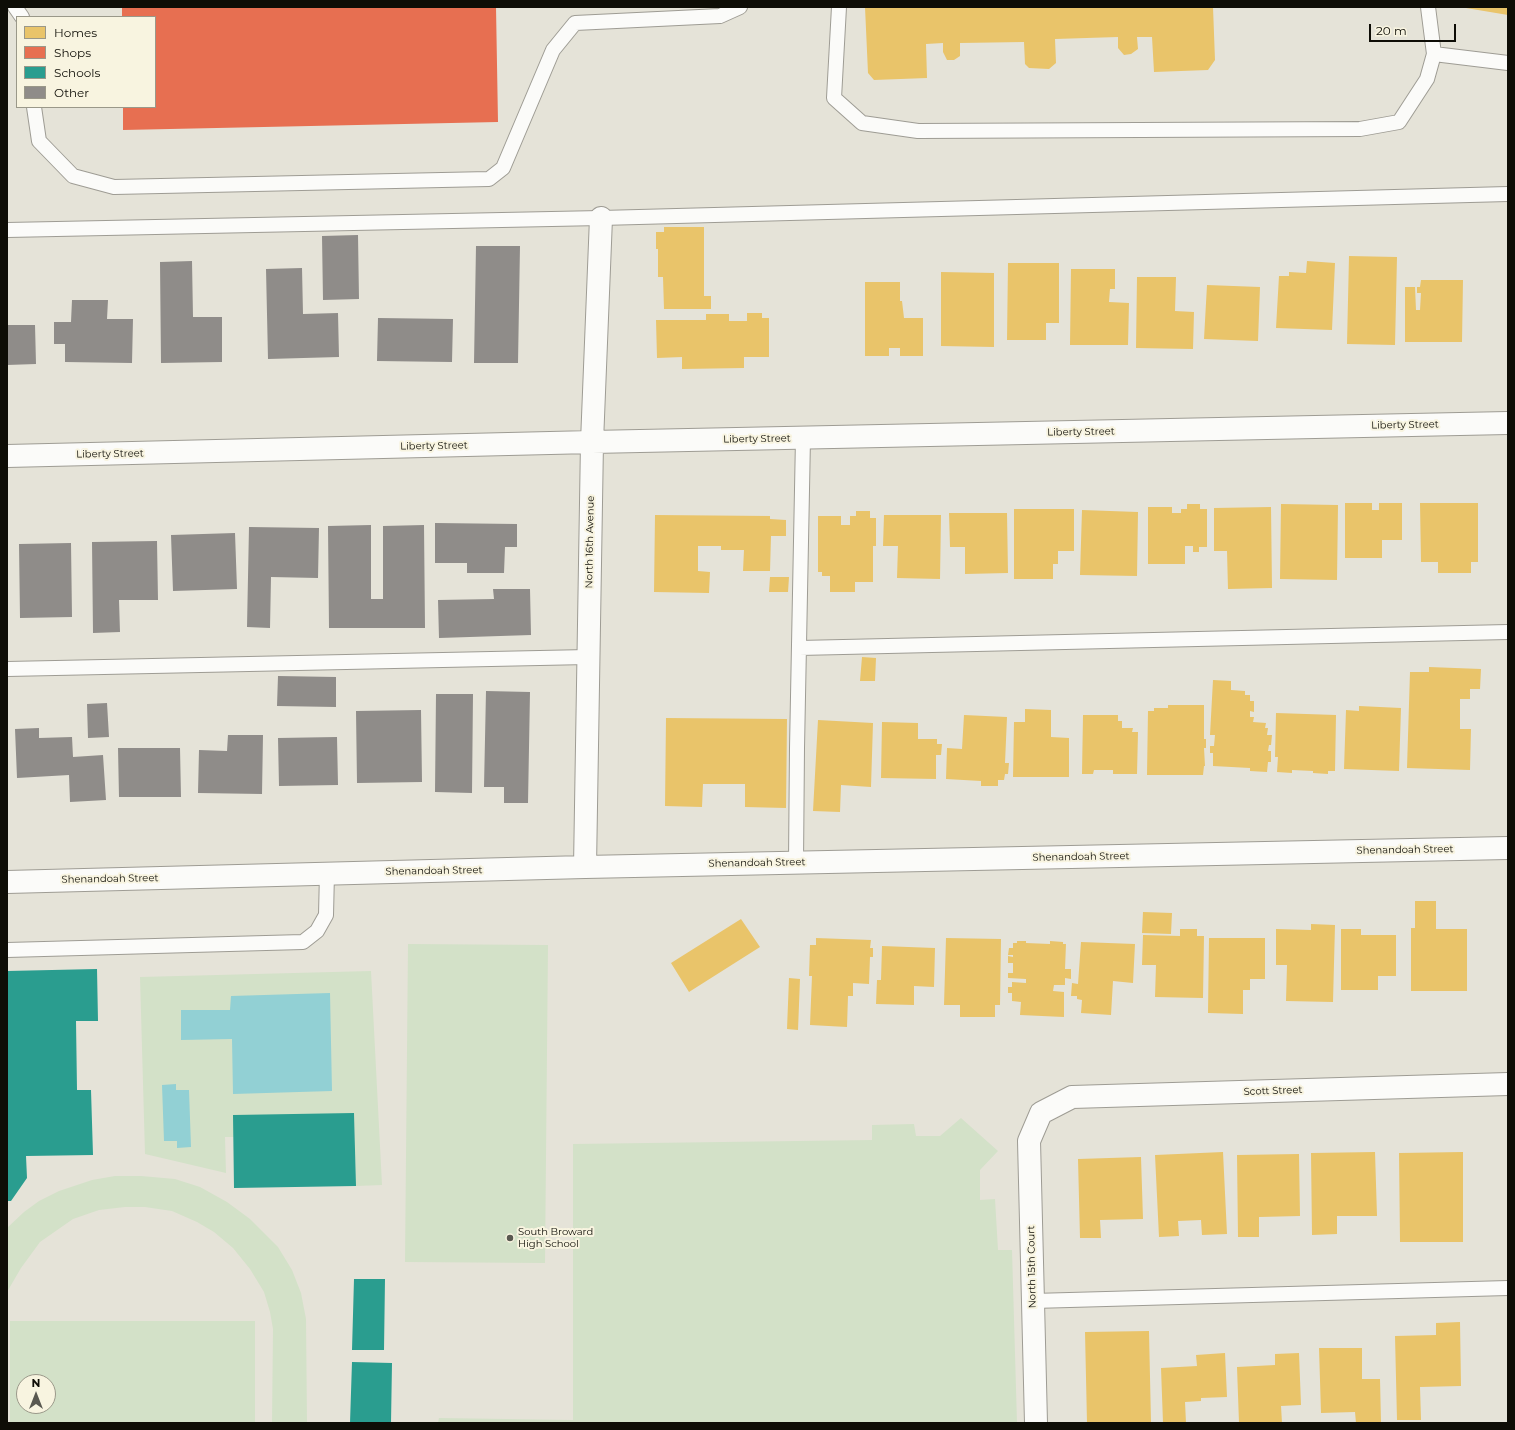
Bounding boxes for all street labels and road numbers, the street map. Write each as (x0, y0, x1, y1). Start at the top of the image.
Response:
street label: Liberty Street (1371, 418, 1439, 432)
street label: Liberty Street (1047, 425, 1115, 439)
street label: Liberty Street (723, 432, 791, 446)
street label: Liberty Street (400, 439, 468, 453)
street label: Liberty Street (76, 447, 144, 461)
street label: North 16th Avenue (583, 495, 597, 589)
street label: Shenandoah Street (1356, 843, 1454, 857)
street label: Shenandoah Street (1032, 850, 1130, 864)
street label: Shenandoah Street (708, 856, 806, 870)
street label: Shenandoah Street (385, 864, 483, 878)
street label: Shenandoah Street (61, 872, 159, 886)
street label: Scott Street (1243, 1084, 1303, 1098)
street label: North 15th Court (1025, 1226, 1039, 1308)

